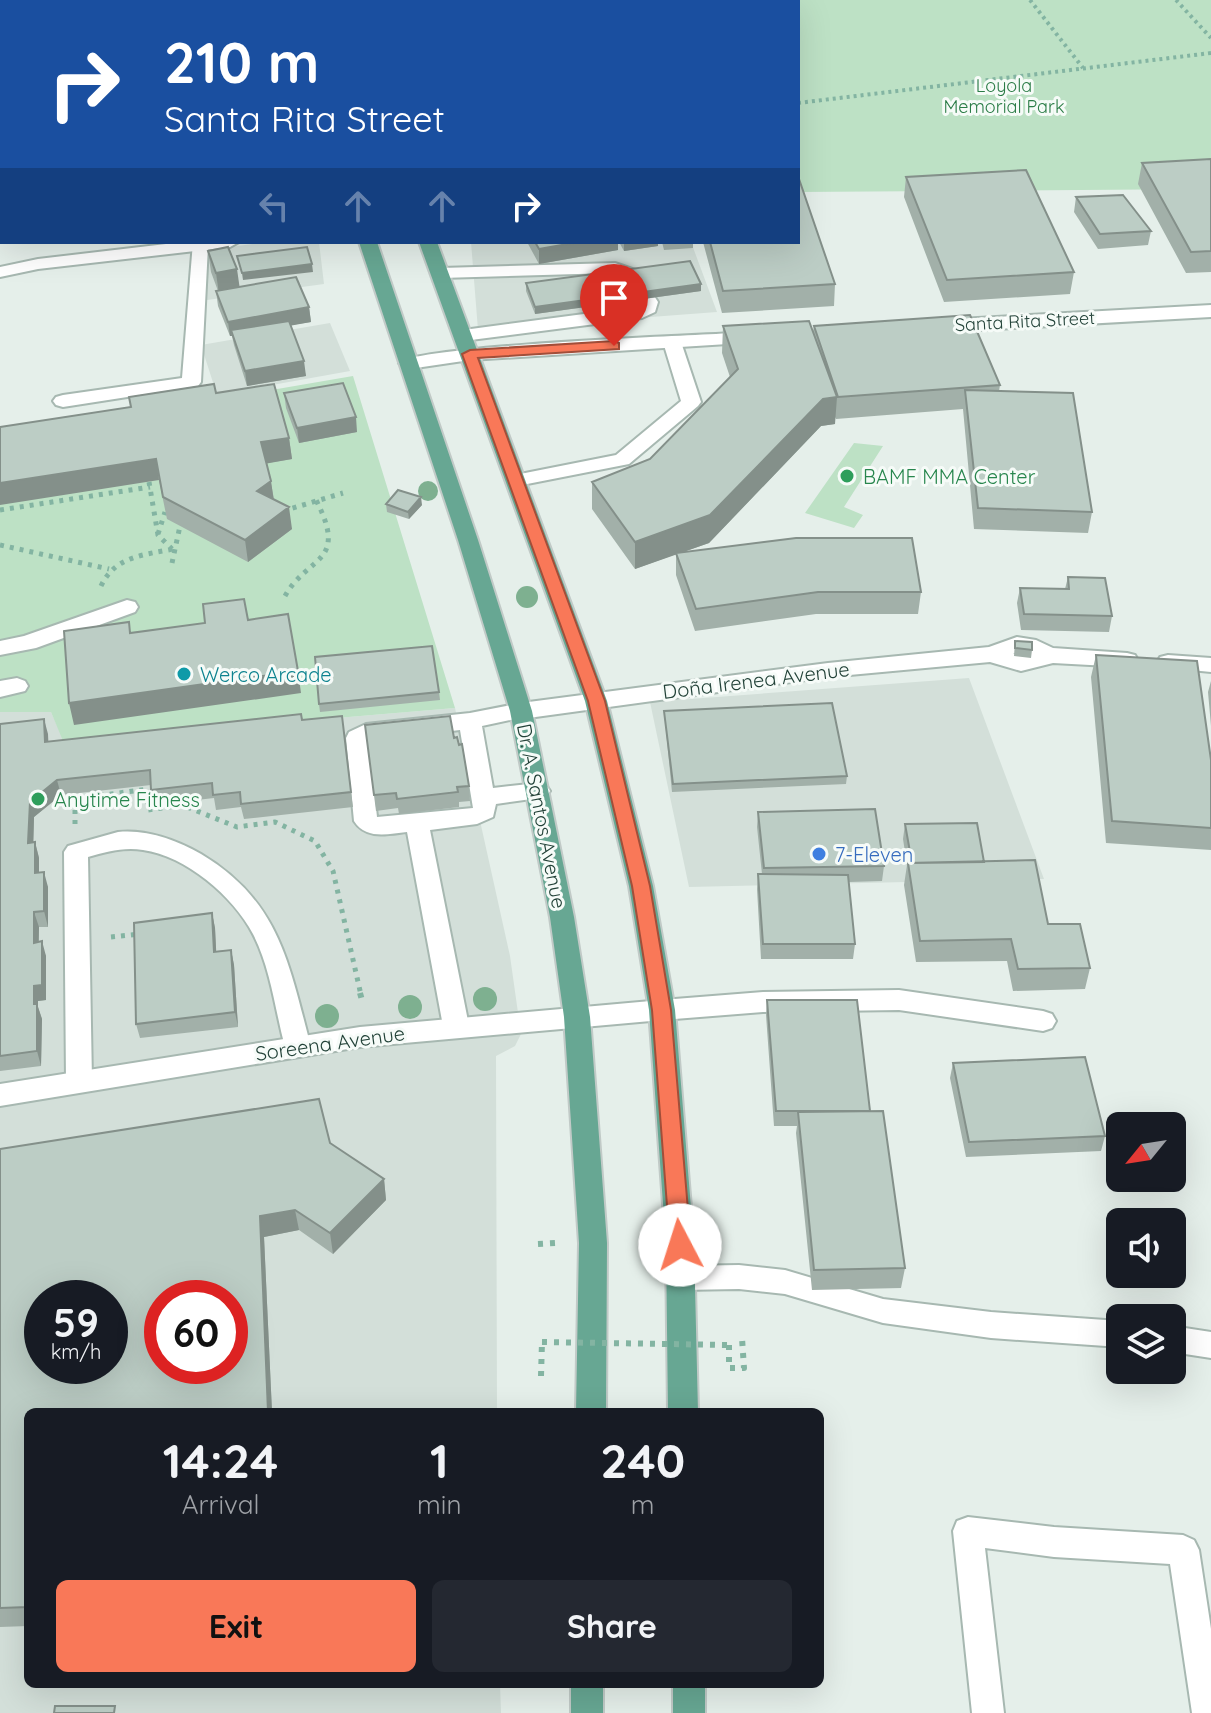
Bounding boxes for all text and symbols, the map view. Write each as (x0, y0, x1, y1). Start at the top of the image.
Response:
text: 210 m (164, 27, 319, 97)
icon: right (32, 32, 136, 136)
park label: Loyola Memorial Park (943, 74, 1065, 118)
text: Santa Rita Street (164, 96, 445, 141)
icon: left (252, 184, 296, 228)
icon: ahead (336, 184, 380, 228)
icon: ahead (420, 184, 464, 228)
icon: right (504, 184, 548, 228)
pin (580, 264, 648, 346)
icon: arrive (592, 276, 636, 320)
street label: Santa Rita Street (954, 306, 1096, 336)
place label: BAMF MMA Center (863, 464, 1036, 489)
marker: BAMF MMA Center (838, 467, 856, 485)
street label: Doña Irenea Avenue (661, 656, 851, 704)
place label: Werco Arcade (200, 662, 332, 687)
marker: Werco Arcade (175, 665, 193, 683)
street label: Dr. A. Santos Avenue (512, 721, 572, 911)
place label: Anytime Fitness (54, 787, 200, 812)
marker: Anytime Fitness (29, 790, 47, 808)
place label: 7-Eleven (835, 842, 913, 867)
marker: 7-Eleven (810, 845, 828, 863)
street label: Soreena Avenue (254, 1020, 406, 1066)
north arrow (1106, 1112, 1186, 1192)
map controls (1106, 1112, 1186, 1384)
position arrow (638, 1203, 722, 1287)
button: sound (1106, 1208, 1186, 1288)
speed limit sign: 60 (144, 1280, 248, 1384)
text: 59 (53, 1297, 99, 1347)
button: layers (1106, 1304, 1186, 1384)
text: km/h (51, 1339, 101, 1364)
text: 14:24 (163, 1430, 278, 1490)
text: 1 (430, 1430, 449, 1490)
text: 240 (600, 1430, 685, 1490)
text: Arrival (182, 1488, 259, 1521)
text: min (417, 1488, 461, 1521)
text: m (631, 1488, 655, 1521)
button: Exit (56, 1580, 416, 1672)
button: Share (432, 1580, 792, 1672)

